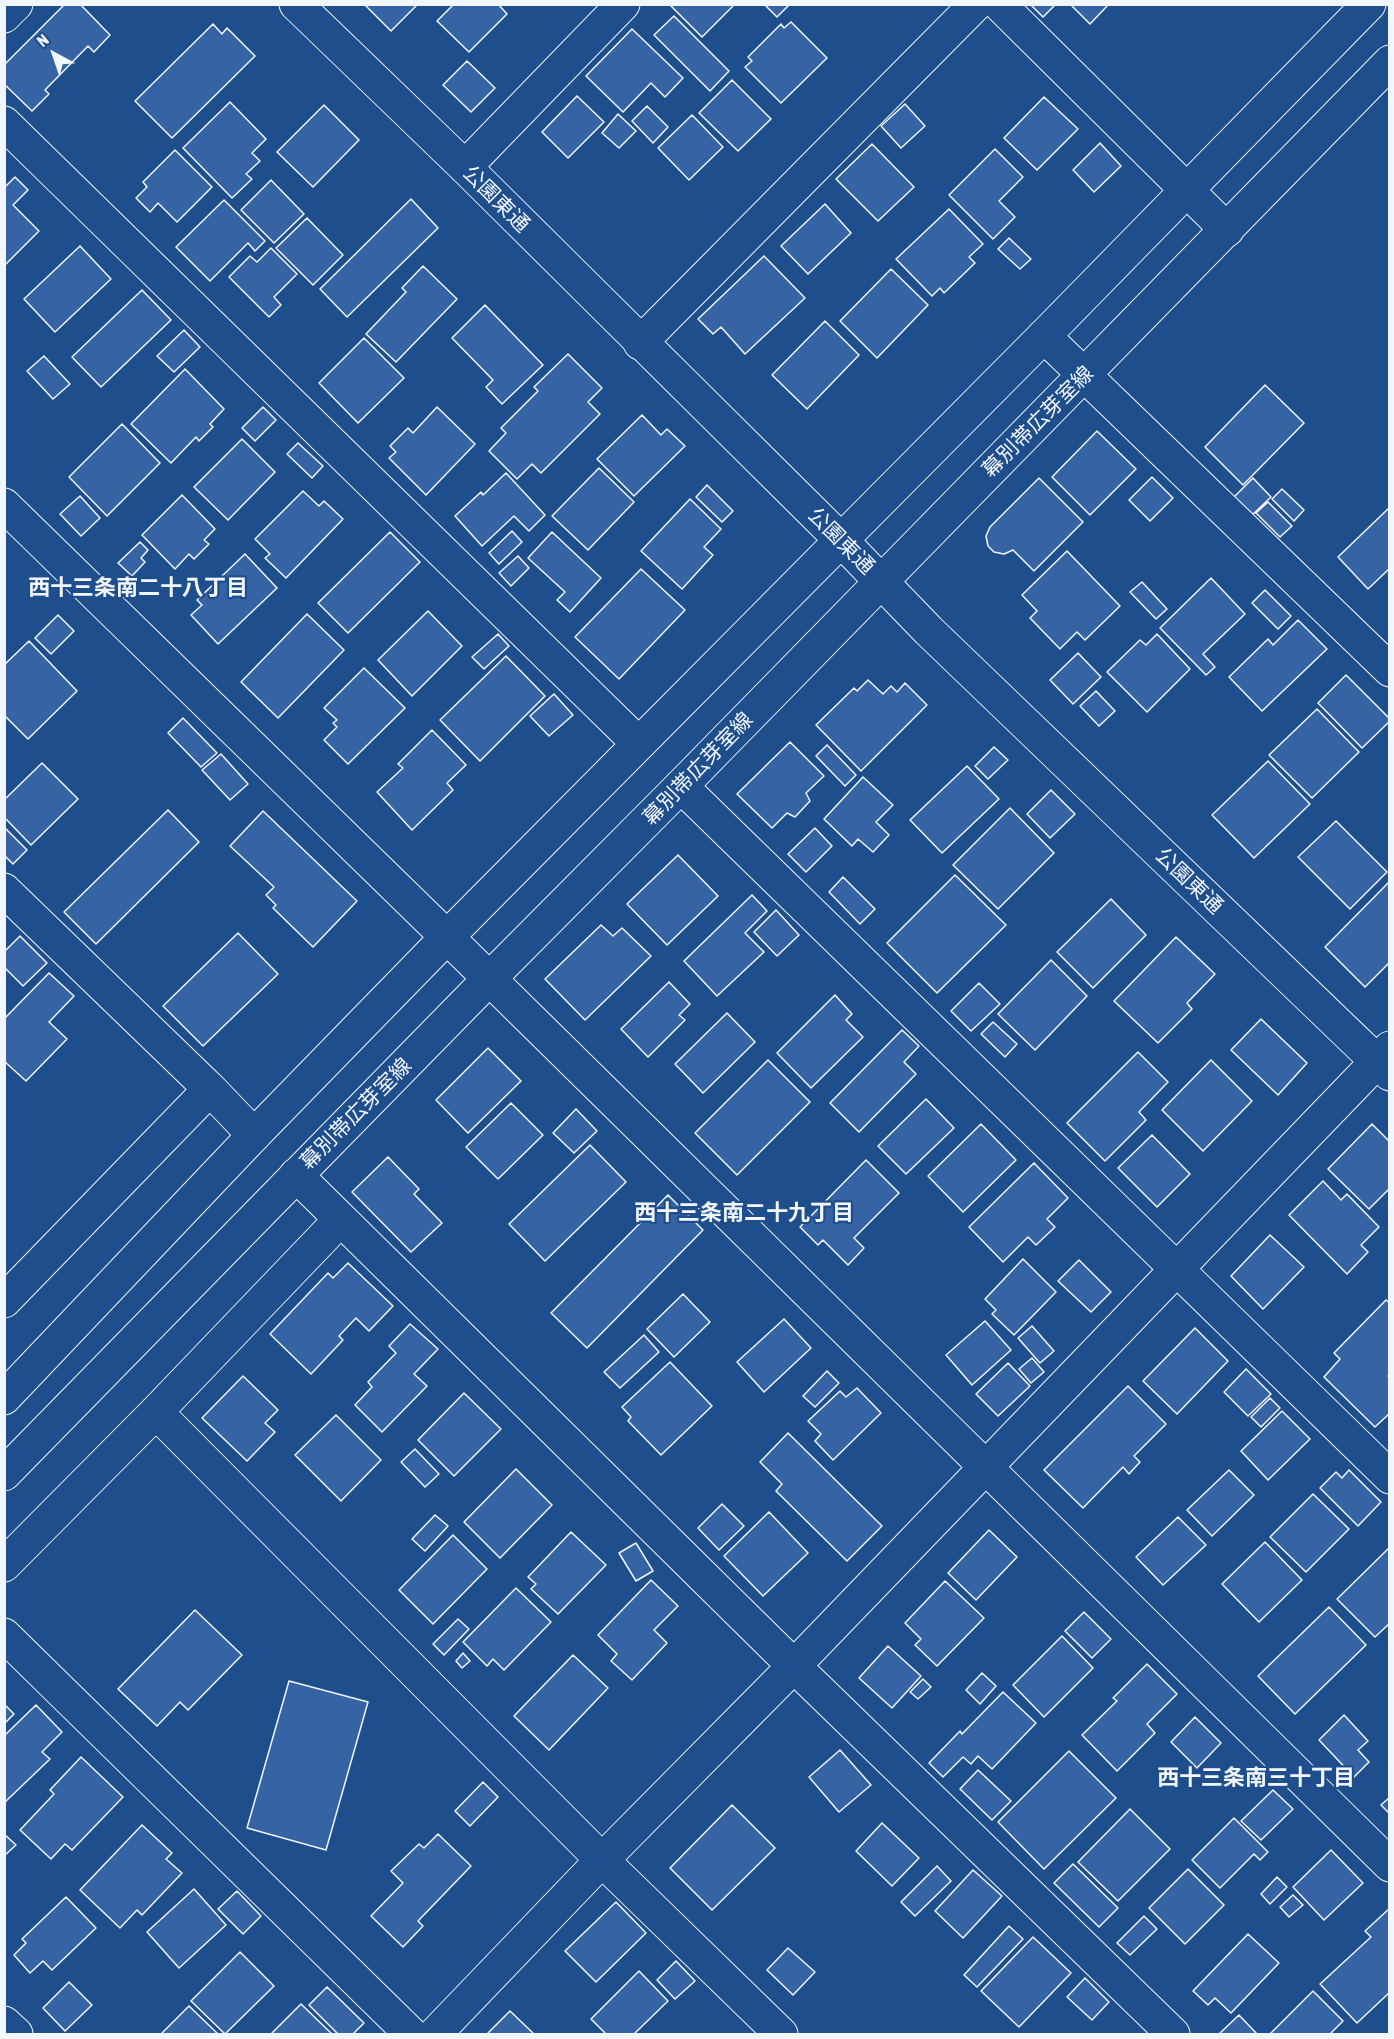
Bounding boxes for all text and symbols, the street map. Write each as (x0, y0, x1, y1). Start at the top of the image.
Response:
north arrow (24, 24, 84, 84)
text: N (33, 30, 52, 50)
street label: 公園東通 (457, 160, 535, 238)
street label: 幕別帯広芽室線 (977, 361, 1099, 483)
street label: 公園東通 (802, 502, 880, 580)
district label: 西十三条南二十八丁目 (28, 575, 248, 601)
street label: 幕別帯広芽室線 (638, 707, 758, 831)
street label: 公園東通 (1150, 843, 1228, 919)
street label: 幕別帯広芽室線 (295, 1053, 417, 1175)
district label: 西十三条南二十九丁目 (634, 1200, 854, 1226)
district label: 西十三条南三十丁目 (1157, 1765, 1355, 1791)

